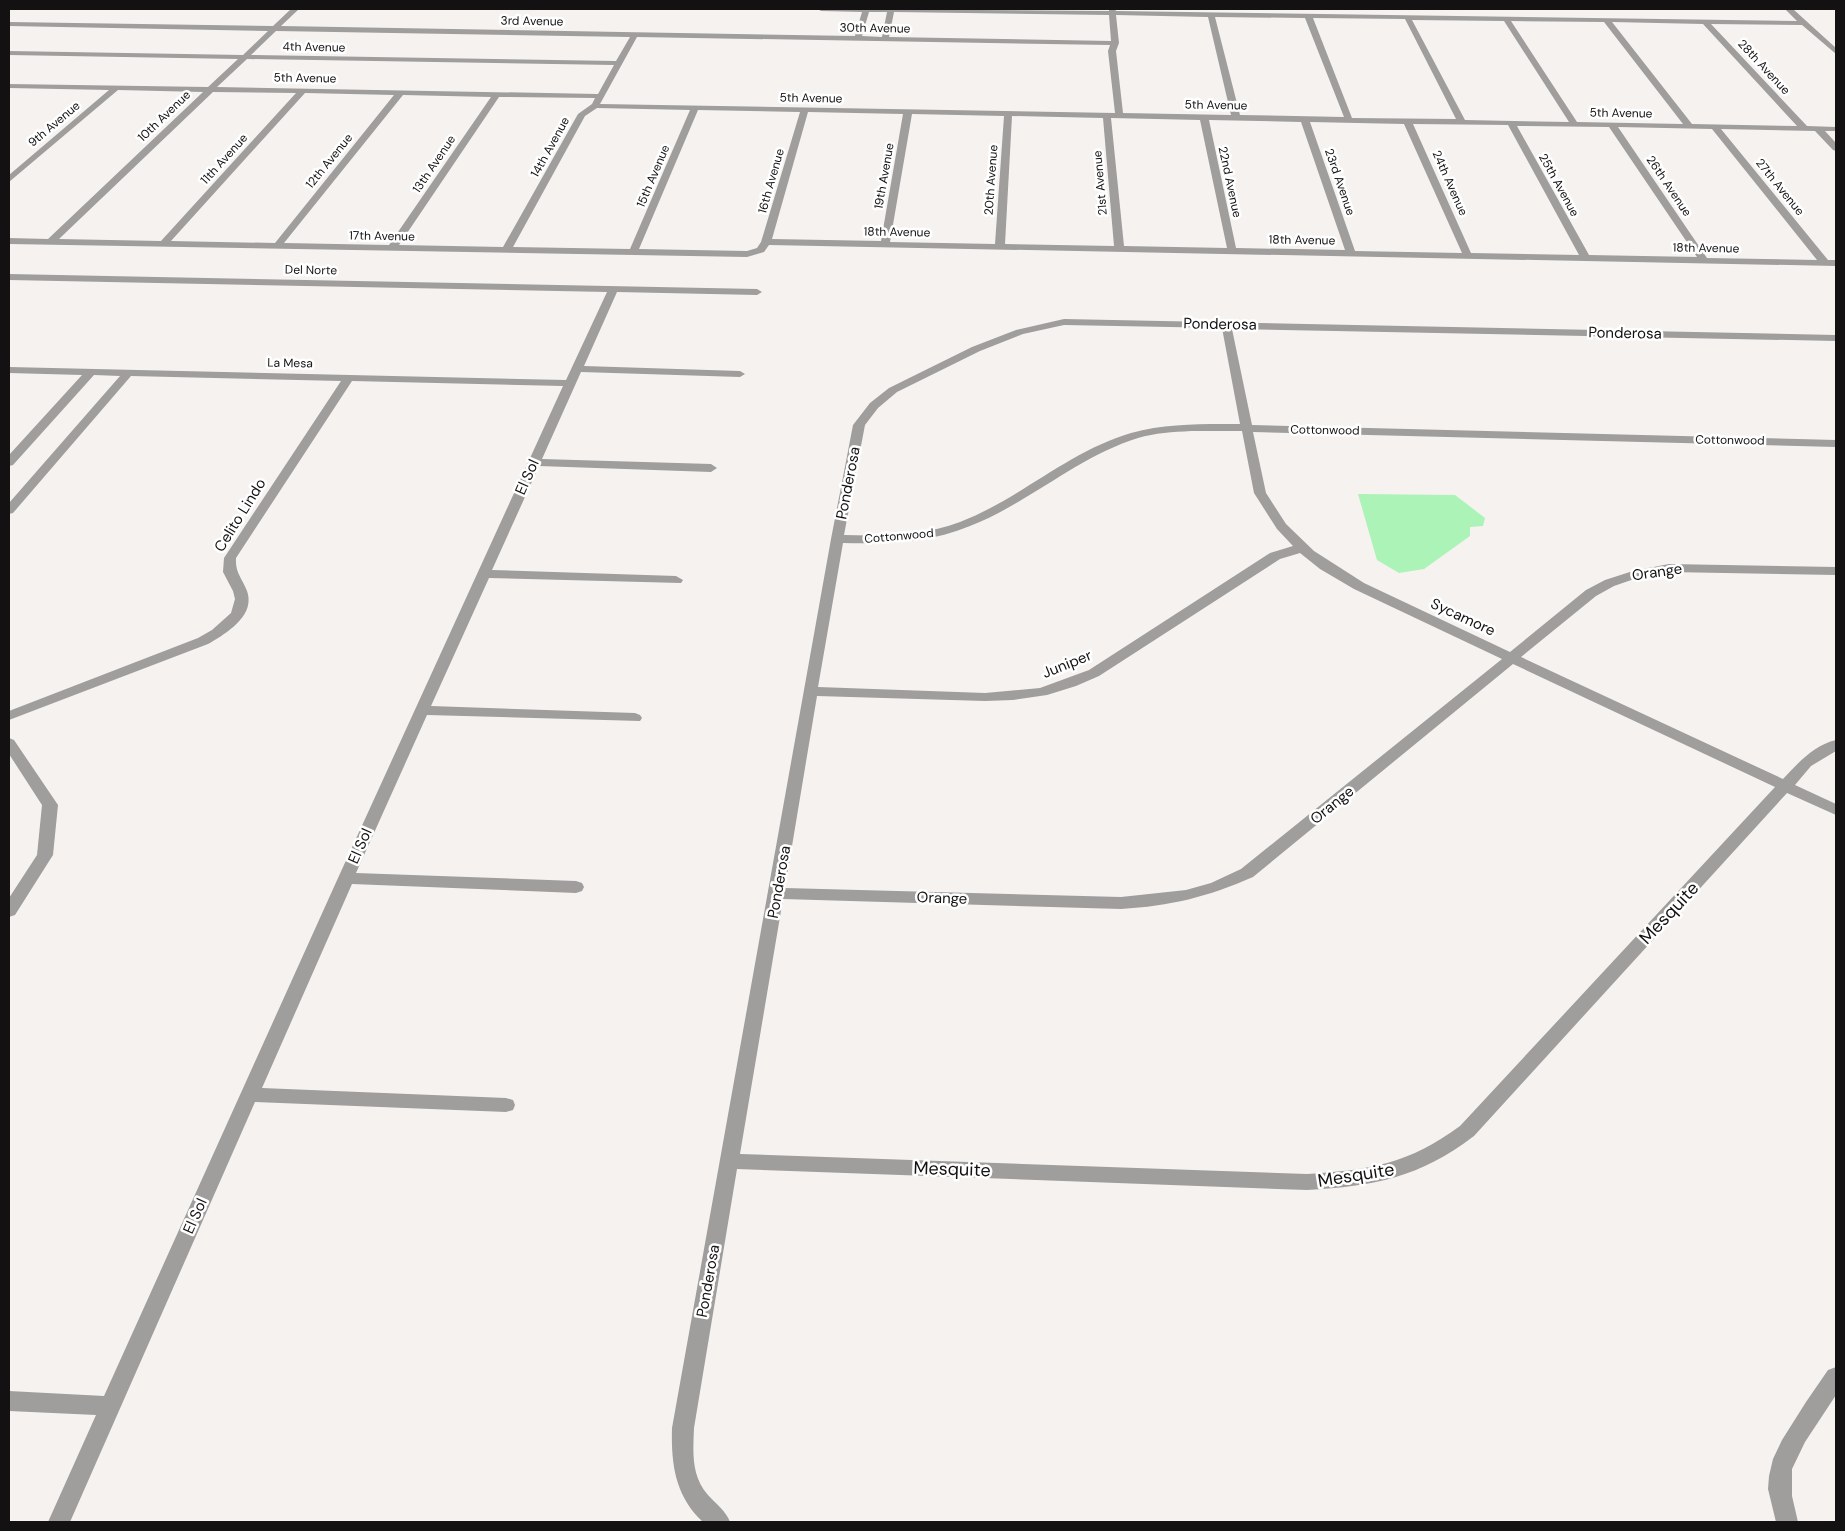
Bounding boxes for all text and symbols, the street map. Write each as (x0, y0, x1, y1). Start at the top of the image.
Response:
street label: 3rd Avenue (500, 12, 564, 30)
street label: 30th Avenue (839, 19, 911, 37)
street label: 28th Avenue (1734, 36, 1794, 98)
street label: 4th Avenue (282, 38, 346, 56)
street label: 5th Avenue (273, 69, 337, 87)
street label: 10th Avenue (134, 87, 194, 145)
street label: 5th Avenue (779, 89, 843, 107)
street label: 5th Avenue (1184, 96, 1248, 114)
street label: 9th Avenue (25, 97, 83, 150)
street label: 5th Avenue (1589, 104, 1653, 122)
street label: 14th Avenue (527, 114, 573, 180)
street label: 11th Avenue (197, 130, 251, 188)
street label: 12th Avenue (302, 130, 356, 192)
street label: 13th Avenue (409, 132, 459, 196)
street label: 15th Avenue (633, 142, 673, 210)
street label: 19th Avenue (870, 142, 898, 210)
street label: 20th Avenue (981, 144, 1001, 216)
street label: 22nd Avenue (1215, 145, 1245, 219)
street label: 16th Avenue (754, 146, 788, 215)
street label: 23rd Avenue (1321, 146, 1359, 218)
street label: 24th Avenue (1429, 148, 1472, 218)
street label: 21st Avenue (1089, 150, 1111, 216)
street label: 25th Avenue (1535, 151, 1583, 220)
street label: 26th Avenue (1643, 152, 1695, 220)
street label: 27th Avenue (1752, 155, 1808, 219)
street label: 18th Avenue (864, 223, 931, 241)
street label: 17th Avenue (349, 227, 415, 245)
street label: 18th Avenue (1269, 231, 1336, 249)
street label: 18th Avenue (1673, 239, 1740, 257)
street label: Del Norte (285, 262, 337, 278)
street label: Ponderosa (1183, 313, 1257, 335)
street label: Ponderosa (1588, 322, 1662, 344)
street label: La Mesa (267, 355, 313, 371)
street label: Cottonwood (1290, 421, 1360, 439)
street label: Cottonwood (1695, 431, 1765, 449)
street label: Ponderosa (831, 445, 865, 521)
street label: El Sol (510, 456, 544, 498)
street label: Celito Lindo (209, 474, 271, 556)
street label: Cottonwood (864, 525, 934, 547)
street label: Orange (1631, 559, 1683, 585)
street label: Sycamore (1427, 593, 1499, 641)
street label: Juniper (1039, 645, 1095, 683)
street label: Orange (1306, 781, 1358, 829)
street label: El Sol (343, 825, 377, 867)
street label: Ponderosa (763, 844, 795, 920)
street label: Mesquite (1634, 877, 1704, 949)
street label: Orange (916, 887, 968, 909)
street label: Mesquite (913, 1156, 991, 1182)
street label: Mesquite (1316, 1157, 1396, 1193)
street label: El Sol (178, 1195, 212, 1237)
street label: Ponderosa (692, 1243, 724, 1319)

